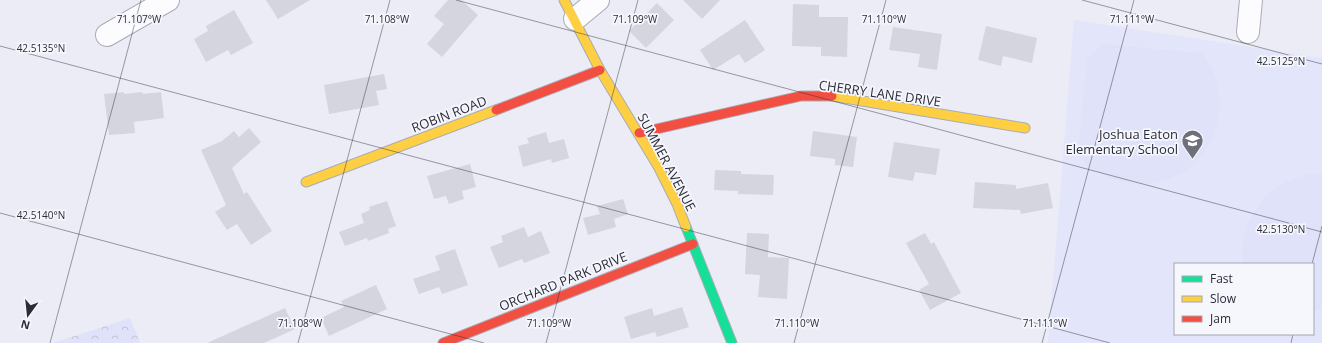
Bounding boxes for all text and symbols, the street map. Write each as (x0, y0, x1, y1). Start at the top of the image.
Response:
text: 71.107°W (117, 12, 162, 26)
text: 71.108°W (365, 12, 410, 26)
text: 71.109°W (613, 12, 658, 26)
text: 71.110°W (862, 12, 907, 26)
text: 71.111°W (1110, 12, 1155, 26)
text: 42.5135°N (17, 41, 65, 55)
text: 42.5125°N (1257, 54, 1305, 68)
street label: CHERRY LANE DRIVE (818, 76, 942, 110)
street label: ROBIN ROAD (409, 91, 489, 137)
street label: SUMMER AVENUE (634, 110, 700, 214)
place label: Joshua Eaton Elementary School (1066, 125, 1178, 158)
school or university icon: Joshua Eaton Elementary School (1180, 128, 1206, 161)
text: 42.5140°N (17, 208, 65, 222)
text: 42.5130°N (1257, 222, 1305, 236)
street label: ORCHARD PARK DRIVE (496, 247, 630, 315)
legend (1174, 263, 1314, 335)
text: Fast (1210, 270, 1233, 287)
text: Slow (1210, 290, 1237, 307)
north arrow (8, 295, 48, 335)
text: Jam (1209, 310, 1231, 327)
text: 71.108°W (278, 316, 323, 330)
text: 71.109°W (527, 316, 572, 330)
text: 71.110°W (775, 316, 820, 330)
text: 71.111°W (1023, 316, 1068, 330)
text: N (19, 317, 32, 334)

